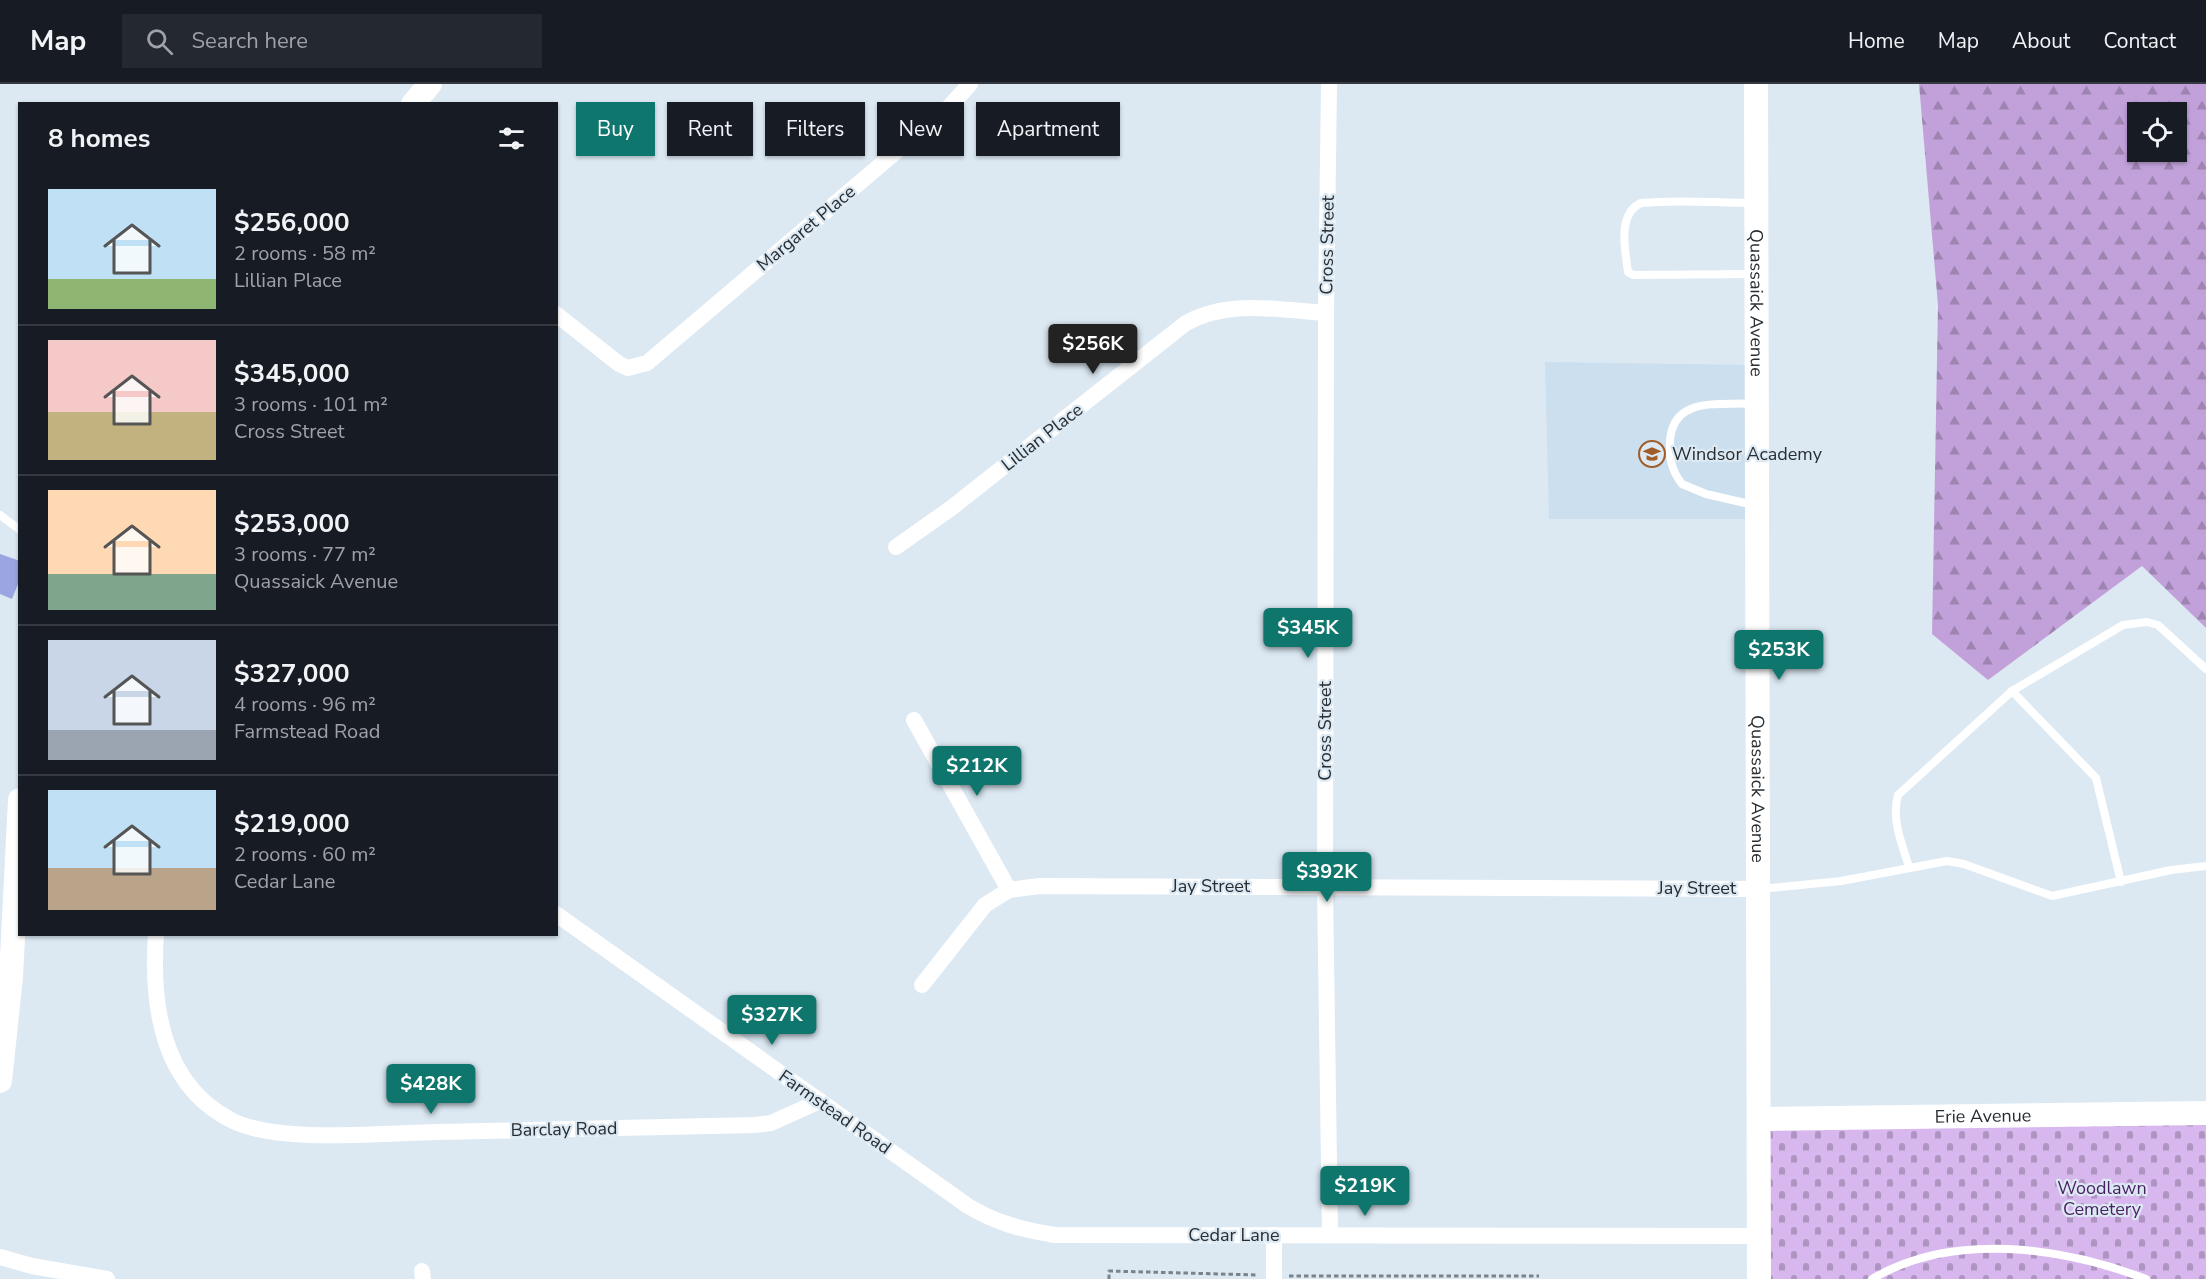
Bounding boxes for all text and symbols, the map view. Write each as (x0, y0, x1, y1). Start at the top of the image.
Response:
search box (122, 14, 542, 68)
text: Map (30, 22, 86, 60)
icon: search (143, 25, 176, 58)
text: Search here (191, 26, 308, 56)
text: Home (1848, 27, 1905, 55)
text: Map (1938, 27, 1979, 55)
text: About (2012, 27, 2070, 55)
text: Contact (2103, 27, 2176, 55)
chip: Buy (576, 102, 655, 156)
chip: Rent (667, 102, 753, 156)
chip: Filters (765, 102, 865, 156)
chip: New (877, 102, 964, 156)
chip: Apartment (976, 102, 1120, 156)
map controls (2127, 102, 2187, 162)
button: locate (2127, 102, 2187, 162)
text: 8 homes (48, 121, 150, 156)
icon: filters (495, 122, 528, 155)
street label: Margaret Place (751, 180, 861, 276)
street label: Cross Street (1314, 194, 1340, 295)
text: $256,000 (234, 205, 350, 240)
icon: home (96, 213, 168, 285)
street label: Quassaick Avenue (1744, 229, 1769, 377)
text: 2 rooms · 58 m² (234, 240, 376, 267)
text: Lillian Place (234, 267, 342, 294)
pin: $256K (1051, 324, 1135, 375)
text: $256K (1062, 330, 1124, 357)
text: $345,000 (234, 356, 350, 391)
icon: home (96, 364, 168, 436)
text: 3 rooms · 101 m² (234, 391, 388, 418)
street label: Lillian Place (996, 398, 1088, 476)
text: Cross Street (234, 418, 345, 445)
school or university icon: Windsor Academy (1637, 439, 1667, 469)
place label: Windsor Academy (1672, 442, 1823, 466)
text: $253,000 (234, 506, 350, 541)
icon: home (96, 514, 168, 586)
text: 3 rooms · 77 m² (234, 541, 376, 568)
text: Quassaick Avenue (234, 568, 398, 595)
pin: $345K (1266, 608, 1350, 659)
text: $345K (1277, 614, 1339, 641)
pin: $253K (1737, 630, 1821, 681)
text: $253K (1748, 636, 1810, 663)
text: $327,000 (234, 656, 350, 691)
icon: home (96, 664, 168, 736)
street label: Cross Street (1313, 681, 1337, 781)
text: 4 rooms · 96 m² (234, 691, 376, 718)
street label: Quassaick Avenue (1746, 715, 1770, 863)
text: Farmstead Road (234, 718, 380, 745)
pin: $212K (935, 746, 1019, 797)
text: $212K (946, 752, 1008, 779)
text: $219,000 (234, 806, 350, 841)
icon: home (96, 814, 168, 886)
text: 2 rooms · 60 m² (234, 841, 376, 868)
pin: $392K (1285, 852, 1369, 903)
text: $392K (1296, 858, 1358, 885)
text: Cedar Lane (234, 868, 335, 895)
street label: Jay Street (1171, 874, 1251, 898)
street label: Jay Street (1657, 876, 1737, 900)
pin: $327K (730, 995, 814, 1046)
text: $327K (741, 1001, 803, 1028)
pin: $428K (389, 1064, 473, 1115)
street label: Farmstead Road (774, 1064, 896, 1160)
text: $428K (400, 1070, 462, 1097)
street label: Erie Avenue (1934, 1103, 2031, 1129)
street label: Barclay Road (510, 1116, 618, 1142)
pin: $219K (1323, 1166, 1407, 1217)
text: $219K (1334, 1172, 1396, 1199)
park label: Woodlawn Cemetery (2057, 1176, 2147, 1221)
street label: Cedar Lane (1188, 1223, 1280, 1247)

